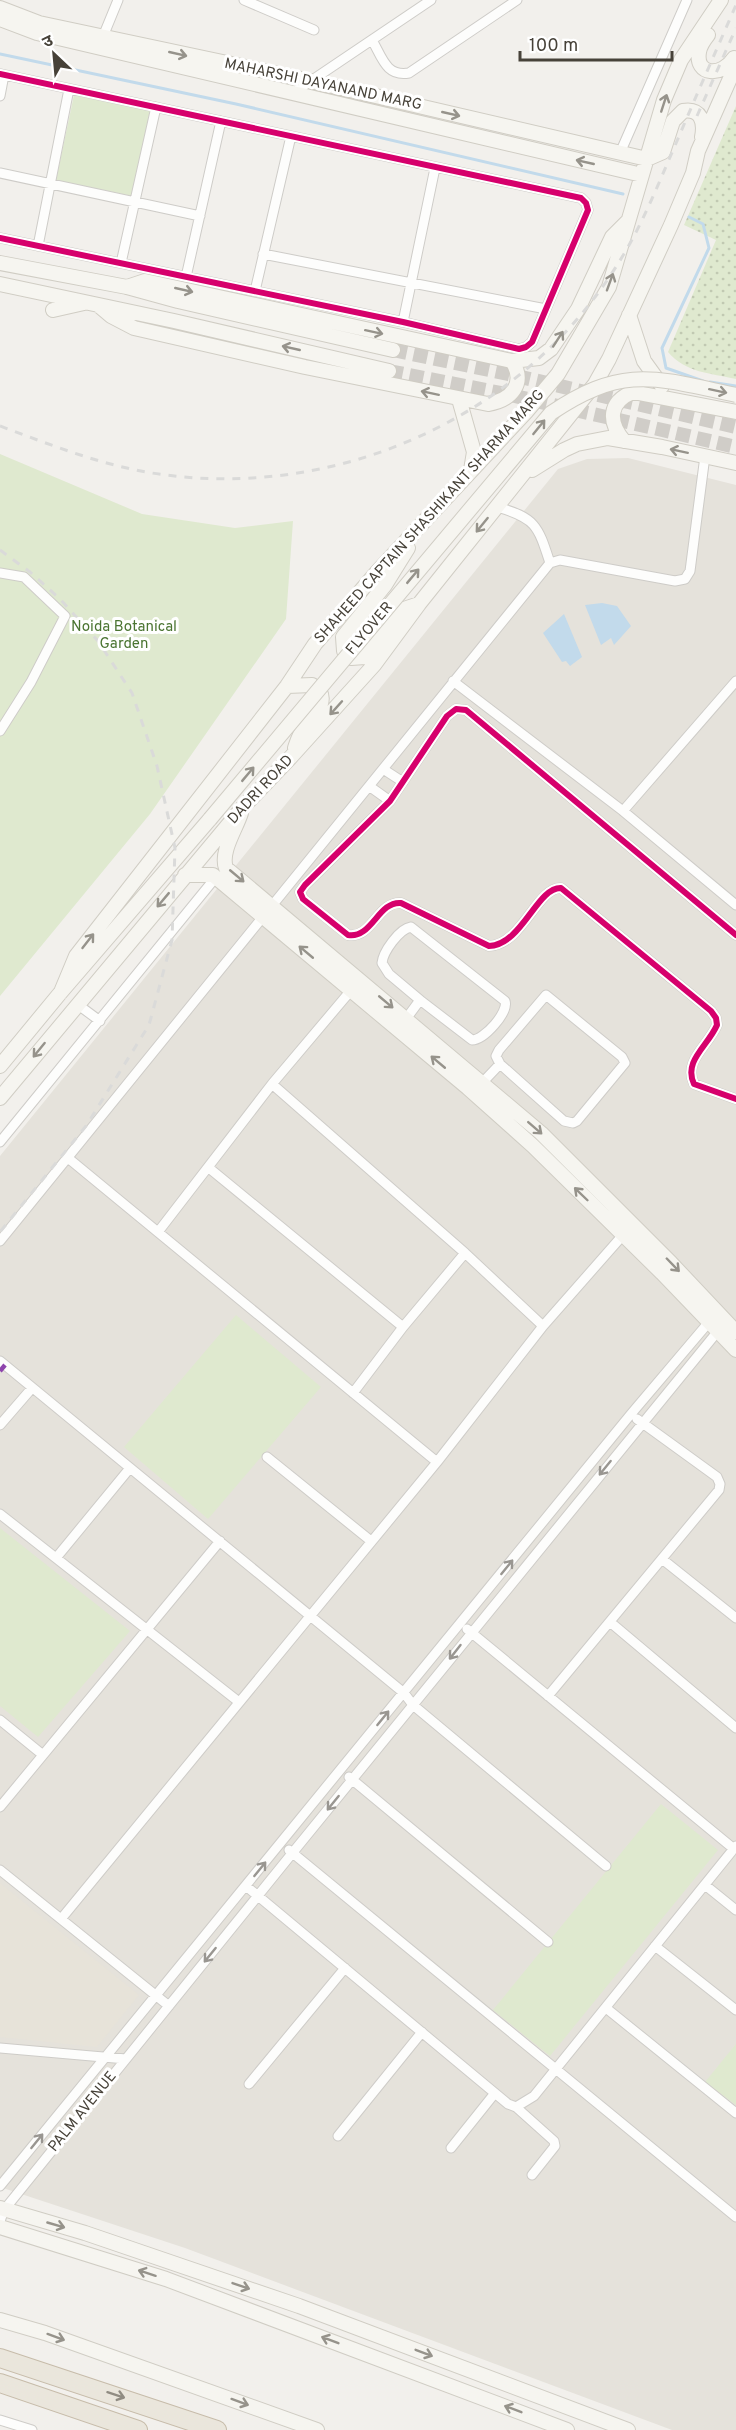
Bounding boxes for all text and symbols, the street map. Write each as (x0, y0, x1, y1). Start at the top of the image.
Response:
north arrow (24, 24, 84, 84)
scale bar (520, 24, 672, 62)
text: उ (40, 31, 57, 53)
text: 100 m (529, 35, 578, 58)
one-way arrow (168, 49, 188, 60)
street label: MAHARSHI DAYANAND MARG (222, 55, 424, 115)
one-way arrow (659, 94, 670, 113)
one-way arrow (441, 108, 460, 120)
one-way arrow (576, 155, 595, 167)
one-way arrow (606, 273, 617, 292)
one-way arrow (174, 284, 193, 296)
one-way arrow (364, 327, 384, 338)
one-way arrow (552, 332, 564, 348)
one-way arrow (282, 342, 301, 353)
street label: SHAHEED CAPTAIN SHASHIKANT SHARMA MARG (311, 386, 549, 648)
one-way arrow (707, 386, 727, 397)
one-way arrow (421, 387, 440, 398)
one-way arrow (532, 420, 545, 436)
one-way arrow (670, 444, 689, 456)
one-way arrow (475, 517, 488, 533)
one-way arrow (406, 569, 420, 584)
street label: FLYOVER (342, 599, 398, 659)
park label: Noida Botanical Garden (71, 618, 177, 654)
one-way arrow (329, 700, 343, 715)
street label: DADRI ROAD (224, 751, 298, 829)
one-way arrow (241, 767, 255, 782)
one-way arrow (229, 870, 245, 883)
one-way arrow (156, 892, 170, 907)
one-way arrow (82, 933, 95, 949)
one-way arrow (299, 945, 315, 958)
one-way arrow (378, 995, 393, 1009)
one-way arrow (33, 1042, 46, 1058)
one-way arrow (430, 1056, 446, 1069)
one-way arrow (527, 1121, 542, 1135)
one-way arrow (574, 1186, 589, 1201)
one-way arrow (666, 1258, 681, 1273)
one-way arrow (598, 1460, 612, 1475)
one-way arrow (500, 1559, 513, 1575)
one-way arrow (449, 1643, 462, 1659)
one-way arrow (377, 1710, 390, 1726)
one-way arrow (326, 1795, 339, 1811)
one-way arrow (253, 1861, 266, 1877)
one-way arrow (203, 1947, 217, 1962)
street label: PALM AVENUE (45, 2068, 121, 2156)
one-way arrow (30, 2134, 44, 2149)
one-way arrow (46, 2220, 65, 2231)
one-way arrow (138, 2267, 157, 2278)
one-way arrow (231, 2282, 250, 2293)
one-way arrow (46, 2332, 65, 2343)
one-way arrow (321, 2334, 340, 2345)
one-way arrow (414, 2349, 433, 2360)
one-way arrow (106, 2391, 125, 2402)
one-way arrow (230, 2398, 248, 2409)
one-way arrow (504, 2403, 522, 2414)

